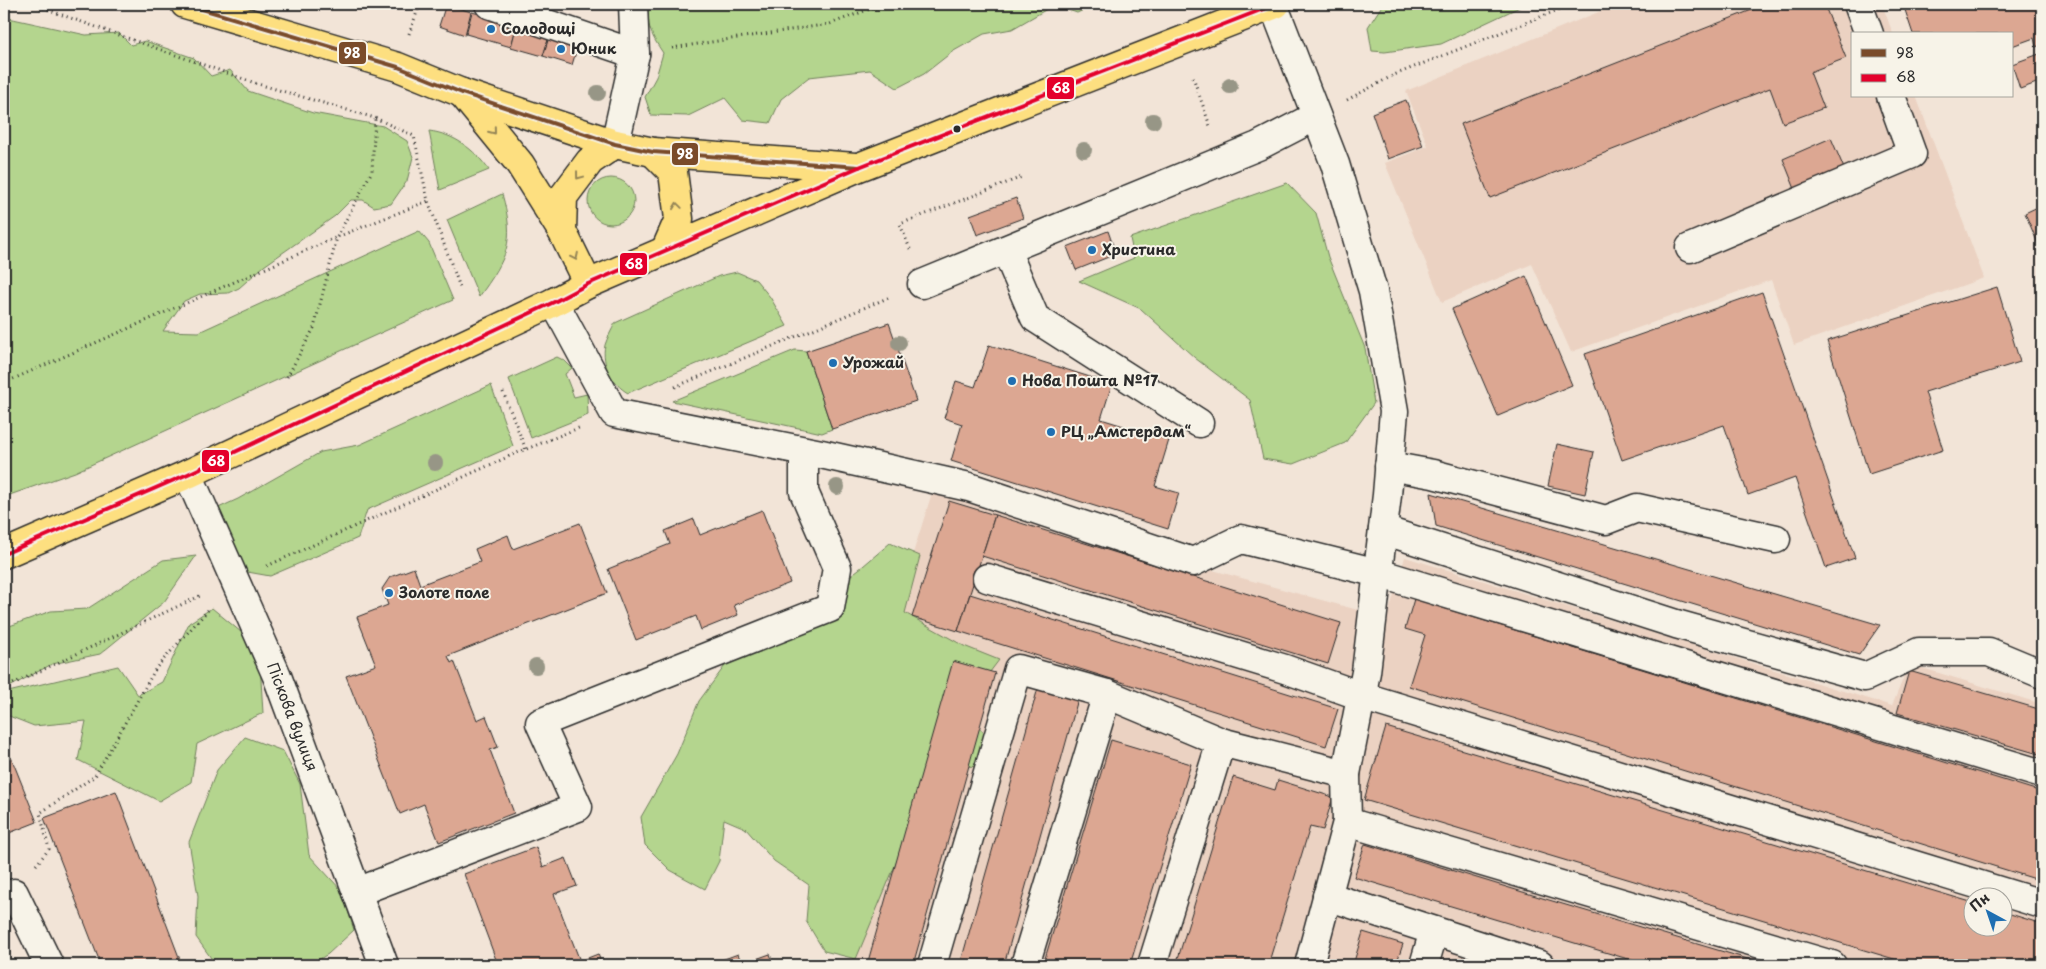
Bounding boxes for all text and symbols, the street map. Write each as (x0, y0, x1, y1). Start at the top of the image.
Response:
place label: Солодощі (501, 16, 575, 39)
marker: Солодощі (485, 23, 497, 35)
legend (1851, 32, 2014, 98)
place label: Юник (571, 36, 617, 59)
text: 98 (1896, 40, 1914, 63)
line badge: 98 (338, 41, 367, 65)
text: 98 (343, 42, 361, 63)
marker: Юник (555, 43, 567, 55)
text: 68 (1896, 64, 1916, 87)
line badge: 68 (1046, 76, 1075, 100)
text: 68 (1052, 77, 1071, 98)
unlabelled marker (952, 124, 962, 134)
one-way arrow (487, 125, 495, 134)
line badge: 98 (671, 142, 699, 166)
text: 98 (676, 143, 694, 164)
one-way arrow (576, 170, 585, 180)
one-way arrow (672, 202, 683, 210)
place label: Христина (1102, 237, 1176, 260)
marker: Христина (1086, 244, 1098, 256)
one-way arrow (569, 252, 579, 261)
line badge: 68 (619, 252, 648, 276)
text: 68 (625, 253, 644, 274)
place label: Урожай (842, 350, 904, 373)
marker: Урожай (827, 357, 839, 369)
place label: Нова Пошта №17 (1022, 368, 1158, 391)
marker: Нова Пошта №17 (1006, 375, 1018, 387)
place label: РЦ „Амстердам“ (1061, 419, 1192, 442)
marker: РЦ „Амстердам“ (1045, 426, 1057, 438)
line badge: 68 (201, 449, 230, 473)
text: 68 (207, 450, 226, 471)
place label: Золоте поле (398, 580, 490, 603)
marker: Золоте поле (383, 587, 395, 599)
street label: Піскова вулиця (262, 659, 325, 774)
north arrow (1964, 886, 2014, 936)
text: Пн (1965, 887, 1994, 916)

